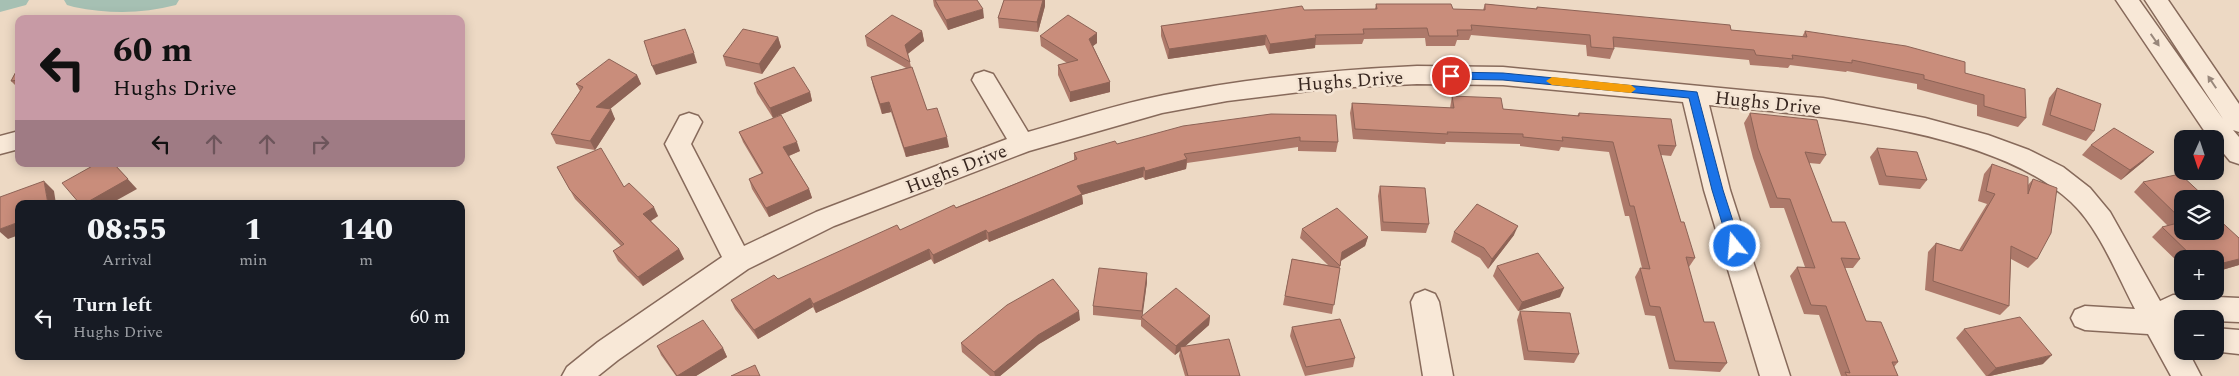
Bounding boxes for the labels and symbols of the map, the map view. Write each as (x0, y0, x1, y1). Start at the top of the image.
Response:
one-way arrow (2150, 33, 2160, 47)
pin (1430, 55, 1472, 97)
street label: Hughs Drive (1296, 63, 1404, 100)
one-way arrow (2207, 76, 2217, 89)
street label: Hughs Drive (1713, 83, 1822, 123)
north arrow (2174, 130, 2224, 180)
street label: Hughs Drive (901, 137, 1012, 202)
position arrow (1708, 219, 1760, 271)

